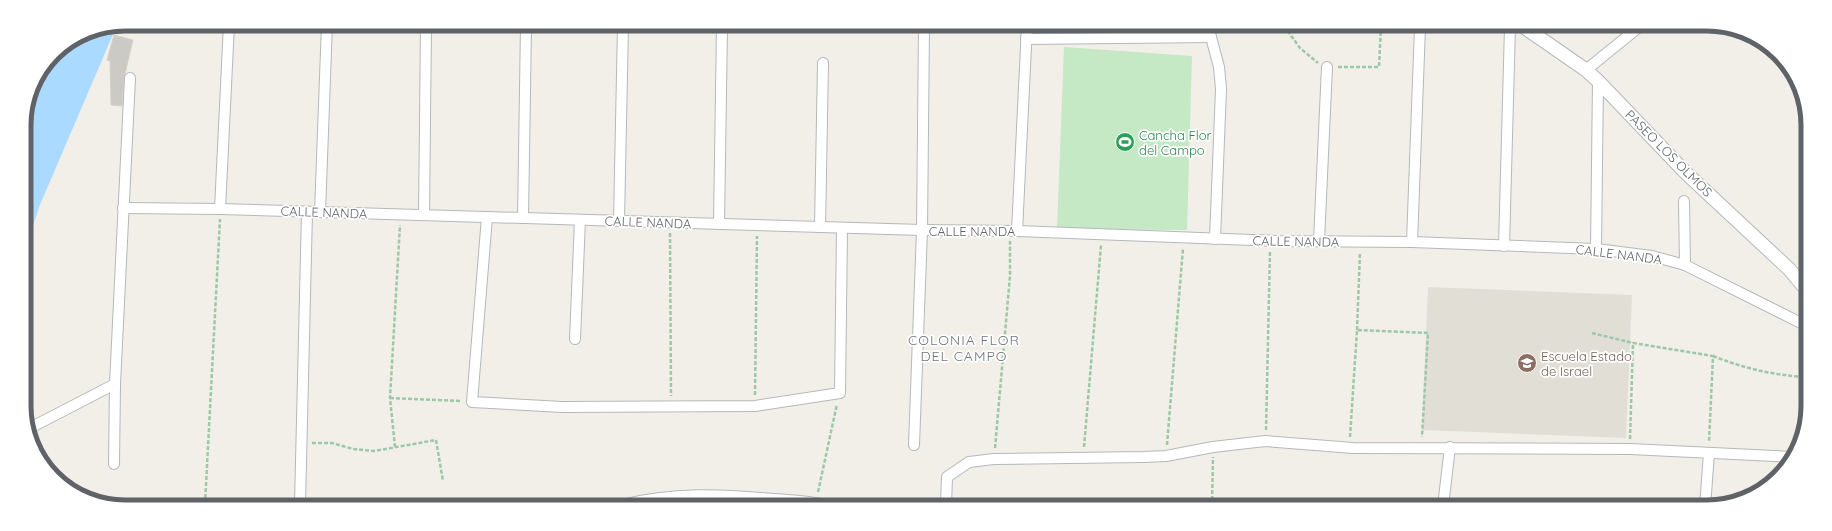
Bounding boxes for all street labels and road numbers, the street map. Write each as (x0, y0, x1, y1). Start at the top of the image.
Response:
street label: PASEO LOS OLMOS (1622, 106, 1716, 200)
street label: CALLE NANDA (280, 202, 368, 222)
street label: CALLE NANDA (604, 212, 692, 232)
street label: CALLE NANDA (929, 223, 1016, 239)
street label: CALLE NANDA (1253, 232, 1340, 250)
street label: CALLE NANDA (1575, 241, 1664, 267)

